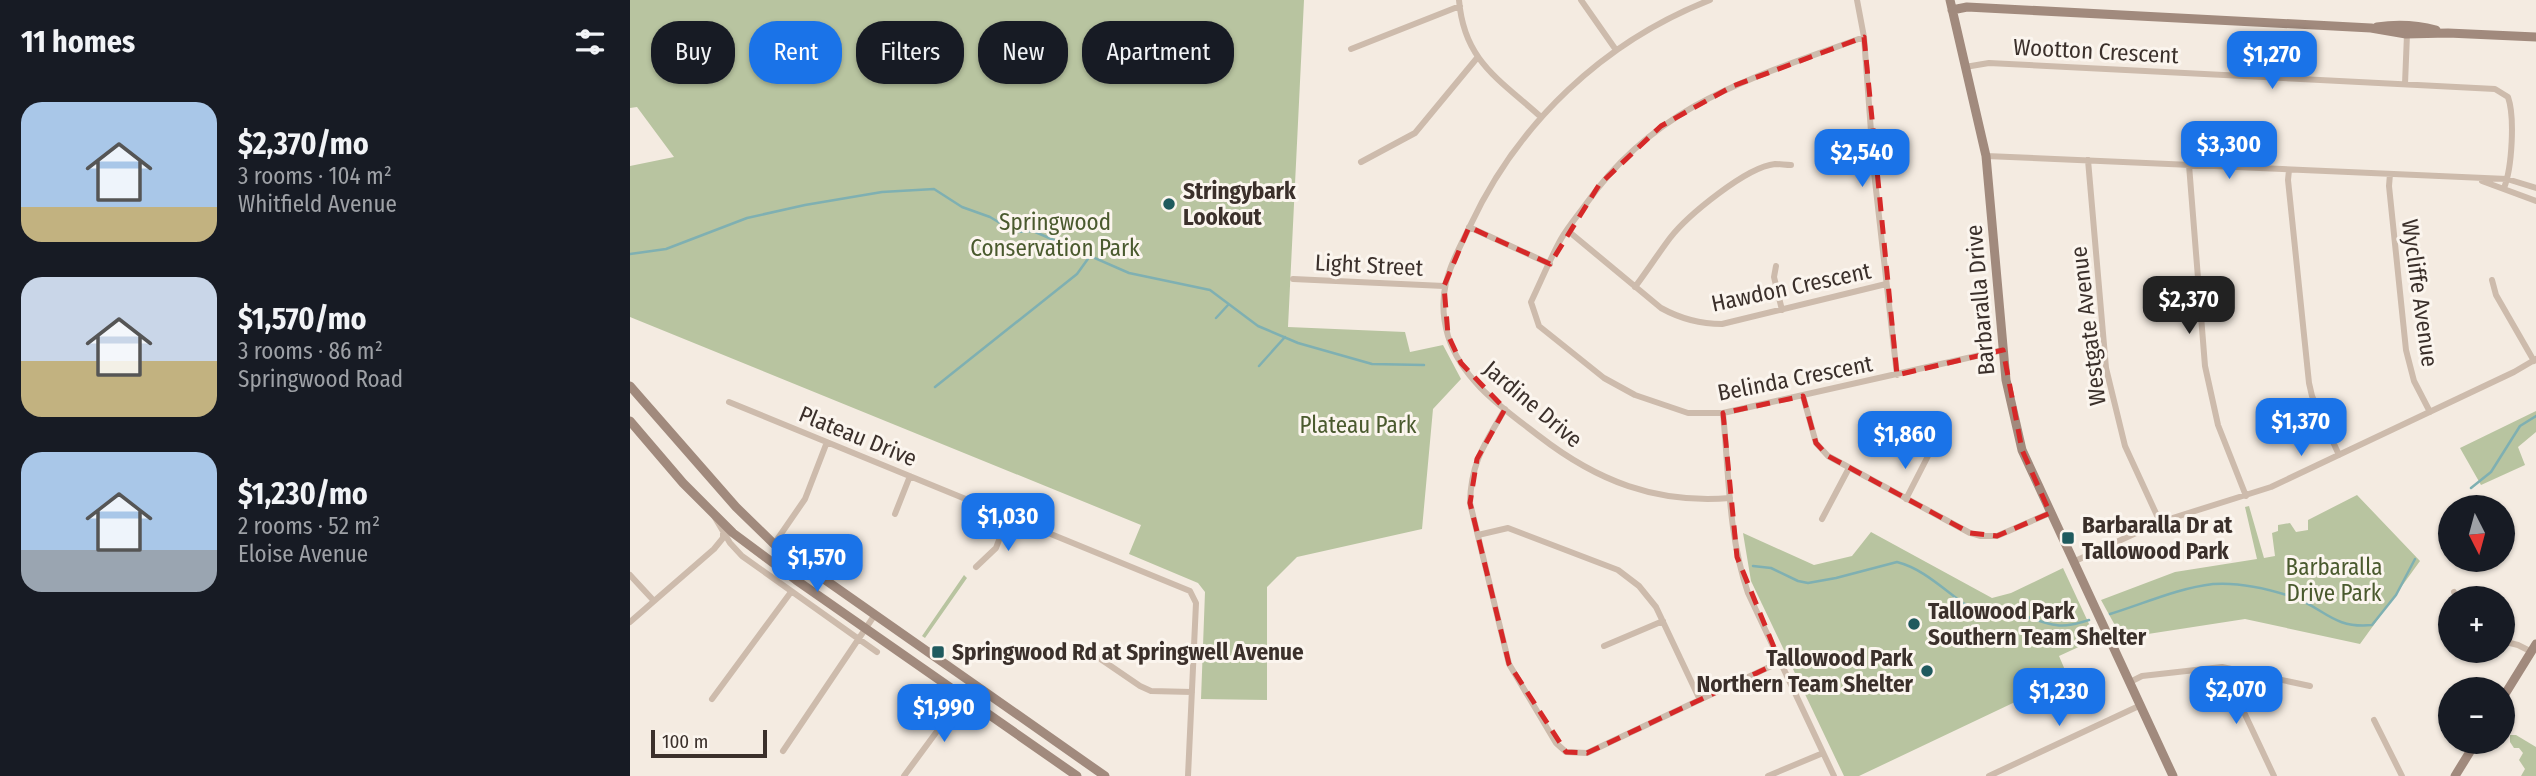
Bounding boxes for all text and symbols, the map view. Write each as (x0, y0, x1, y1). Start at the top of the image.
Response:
chip: Buy (651, 21, 735, 84)
chip: Rent (749, 21, 842, 84)
chip: Filters (856, 21, 964, 84)
chip: New (978, 21, 1068, 84)
chip: Apartment (1082, 21, 1234, 84)
icon: filters (571, 23, 609, 61)
text: 11 homes (21, 24, 135, 60)
pin: $1,270 (2215, 32, 2329, 91)
street label: Wootton Crescent (2012, 33, 2180, 69)
text: $1,270 (2243, 40, 2301, 68)
pin: $3,300 (2172, 122, 2286, 181)
text: $2,370/mo (238, 126, 369, 162)
icon: home (77, 130, 161, 214)
pin: $2,540 (1805, 130, 1919, 189)
text: $3,300 (2197, 130, 2261, 158)
text: $2,540 (1831, 138, 1893, 166)
text: 3 rooms · 104 m² (238, 162, 392, 190)
place label: Stringybark Lookout (1183, 177, 1296, 231)
text: Whitfield Avenue (238, 190, 397, 218)
marker: Stringybark Lookout (1161, 196, 1177, 212)
park label: Springwood Conservation Park (970, 208, 1140, 262)
street label: Wycliffe Avenue (2396, 217, 2444, 369)
street label: Barbaralla Drive (1959, 224, 2001, 376)
street label: Westgate Avenue (2064, 245, 2112, 407)
street label: Light Street (1314, 248, 1424, 282)
street label: Hawdon Crescent (1709, 256, 1874, 318)
pin: $2,370 (2132, 276, 2246, 336)
text: $2,370 (2159, 285, 2219, 313)
text: $1,570/mo (238, 301, 367, 337)
icon: home (77, 305, 161, 389)
text: 3 rooms · 86 m² (238, 337, 383, 365)
street label: Belinda Crescent (1715, 349, 1875, 407)
street label: Jardine Drive (1478, 355, 1588, 453)
text: Springwood Road (238, 365, 403, 393)
pin: $1,370 (2244, 398, 2358, 458)
street label: Plateau Drive (795, 400, 921, 472)
text: $1,370 (2272, 407, 2330, 435)
park label: Plateau Park (1300, 411, 1417, 439)
pin: $1,860 (1848, 412, 1962, 471)
text: $1,860 (1874, 420, 1936, 448)
text: $1,230/mo (238, 476, 368, 512)
icon: home (77, 480, 161, 564)
pin: $1,030 (951, 494, 1065, 553)
north arrow (2438, 495, 2515, 572)
map controls (2438, 495, 2515, 754)
text: $1,030 (978, 502, 1039, 530)
place label: Barbaralla Dr at Tallowood Park (2082, 511, 2233, 565)
text: 2 rooms · 52 m² (238, 512, 380, 540)
marker: Barbaralla Dr at Tallowood Park (2060, 530, 2076, 546)
pin: $1,570 (760, 534, 874, 594)
text: Eloise Avenue (238, 540, 368, 568)
text: $1,570 (788, 543, 846, 571)
park label: Barbaralla Drive Park (2286, 553, 2382, 607)
button: + (2438, 586, 2515, 663)
place label: Tallowood Park Southern Team Shelter (1928, 597, 2147, 651)
marker: Tallowood Park Southern Team Shelter (1906, 616, 1922, 632)
place label: Springwood Rd at Springwell Avenue (952, 638, 1304, 666)
marker: Springwood Rd at Springwell Avenue (930, 644, 946, 660)
place label: Tallowood Park Northern Team Shelter (1697, 644, 1914, 698)
marker: Tallowood Park Northern Team Shelter (1919, 663, 1935, 679)
pin: $2,070 (2179, 666, 2293, 726)
pin: $1,230 (2002, 668, 2116, 728)
text: $2,070 (2205, 675, 2267, 703)
text: $1,230 (2029, 677, 2089, 705)
button: − (2438, 677, 2515, 754)
pin: $1,990 (887, 684, 1001, 744)
text: $1,990 (913, 693, 975, 721)
scale bar (651, 727, 766, 759)
text: 100 m (662, 730, 708, 753)

